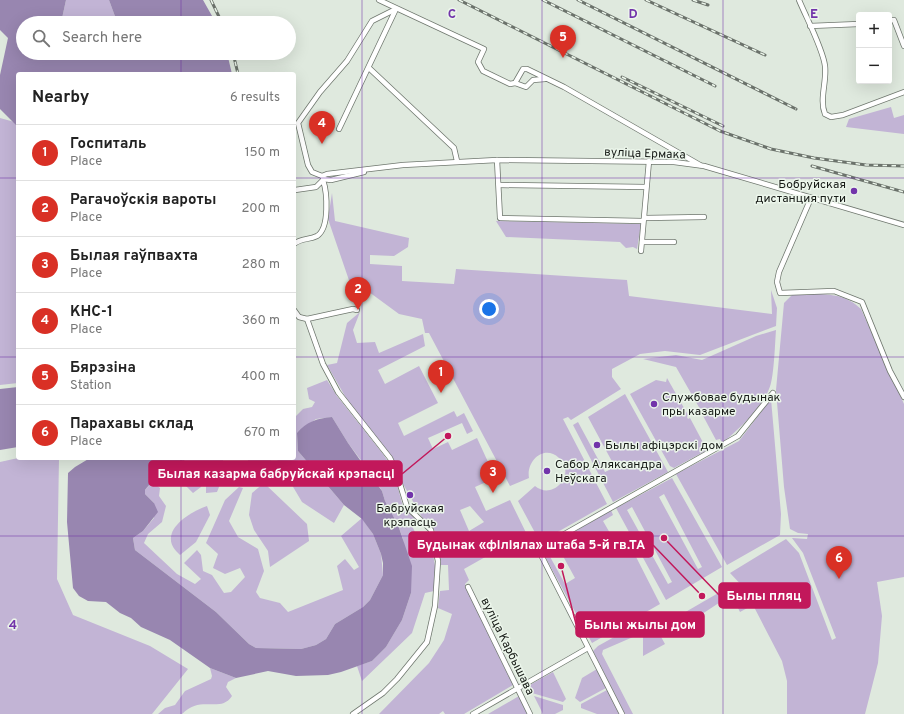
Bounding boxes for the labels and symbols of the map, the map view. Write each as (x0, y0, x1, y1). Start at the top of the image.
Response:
text: C (448, 7, 456, 23)
text: D (628, 7, 638, 23)
text: E (810, 7, 818, 23)
pin: 5 (550, 25, 576, 58)
pin: 4 (309, 111, 335, 144)
street label: вуліца Ермака (604, 145, 686, 163)
place label: Бобруйская дистанция пути (755, 177, 846, 207)
marker: Бобруйская дистанция пути (849, 186, 859, 196)
pin: 2 (345, 277, 371, 310)
your location (479, 299, 499, 319)
pin: 1 (428, 360, 454, 393)
place label: Службовае будынак пры казарме (662, 390, 781, 420)
marker: Службовае будынак пры казарме (649, 399, 659, 409)
place label: Былы афіцэрскі дом (605, 438, 723, 454)
marker: Былы афіцэрскі дом (592, 440, 602, 450)
place label: Сабор Аляксандра Неўскага (555, 457, 662, 487)
pin: 3 (480, 460, 506, 493)
callout: Былая казарма бабруйскай крэпасці (149, 461, 402, 486)
marker: Сабор Аляксандра Неўскага (542, 466, 552, 476)
text: Былая казарма бабруйскай крэпасці (157, 467, 395, 483)
marker: Бабруйская крэпасць (405, 490, 415, 500)
place label: Бабруйская крэпасць (376, 501, 444, 531)
callout: Будынак «філіяла» штаба 5-й гв.ТА (409, 532, 653, 557)
text: Будынак «філіяла» штаба 5-й гв.ТА (417, 538, 645, 554)
pin: 6 (826, 546, 852, 579)
callout: Былы пляц (719, 583, 810, 608)
text: Былы пляц (727, 589, 802, 605)
street label: вуліца Карбышава (477, 595, 538, 698)
callout: Былы жылы дом (576, 612, 704, 637)
text: 4 (9, 618, 17, 634)
text: Былы жылы дом (584, 618, 696, 634)

